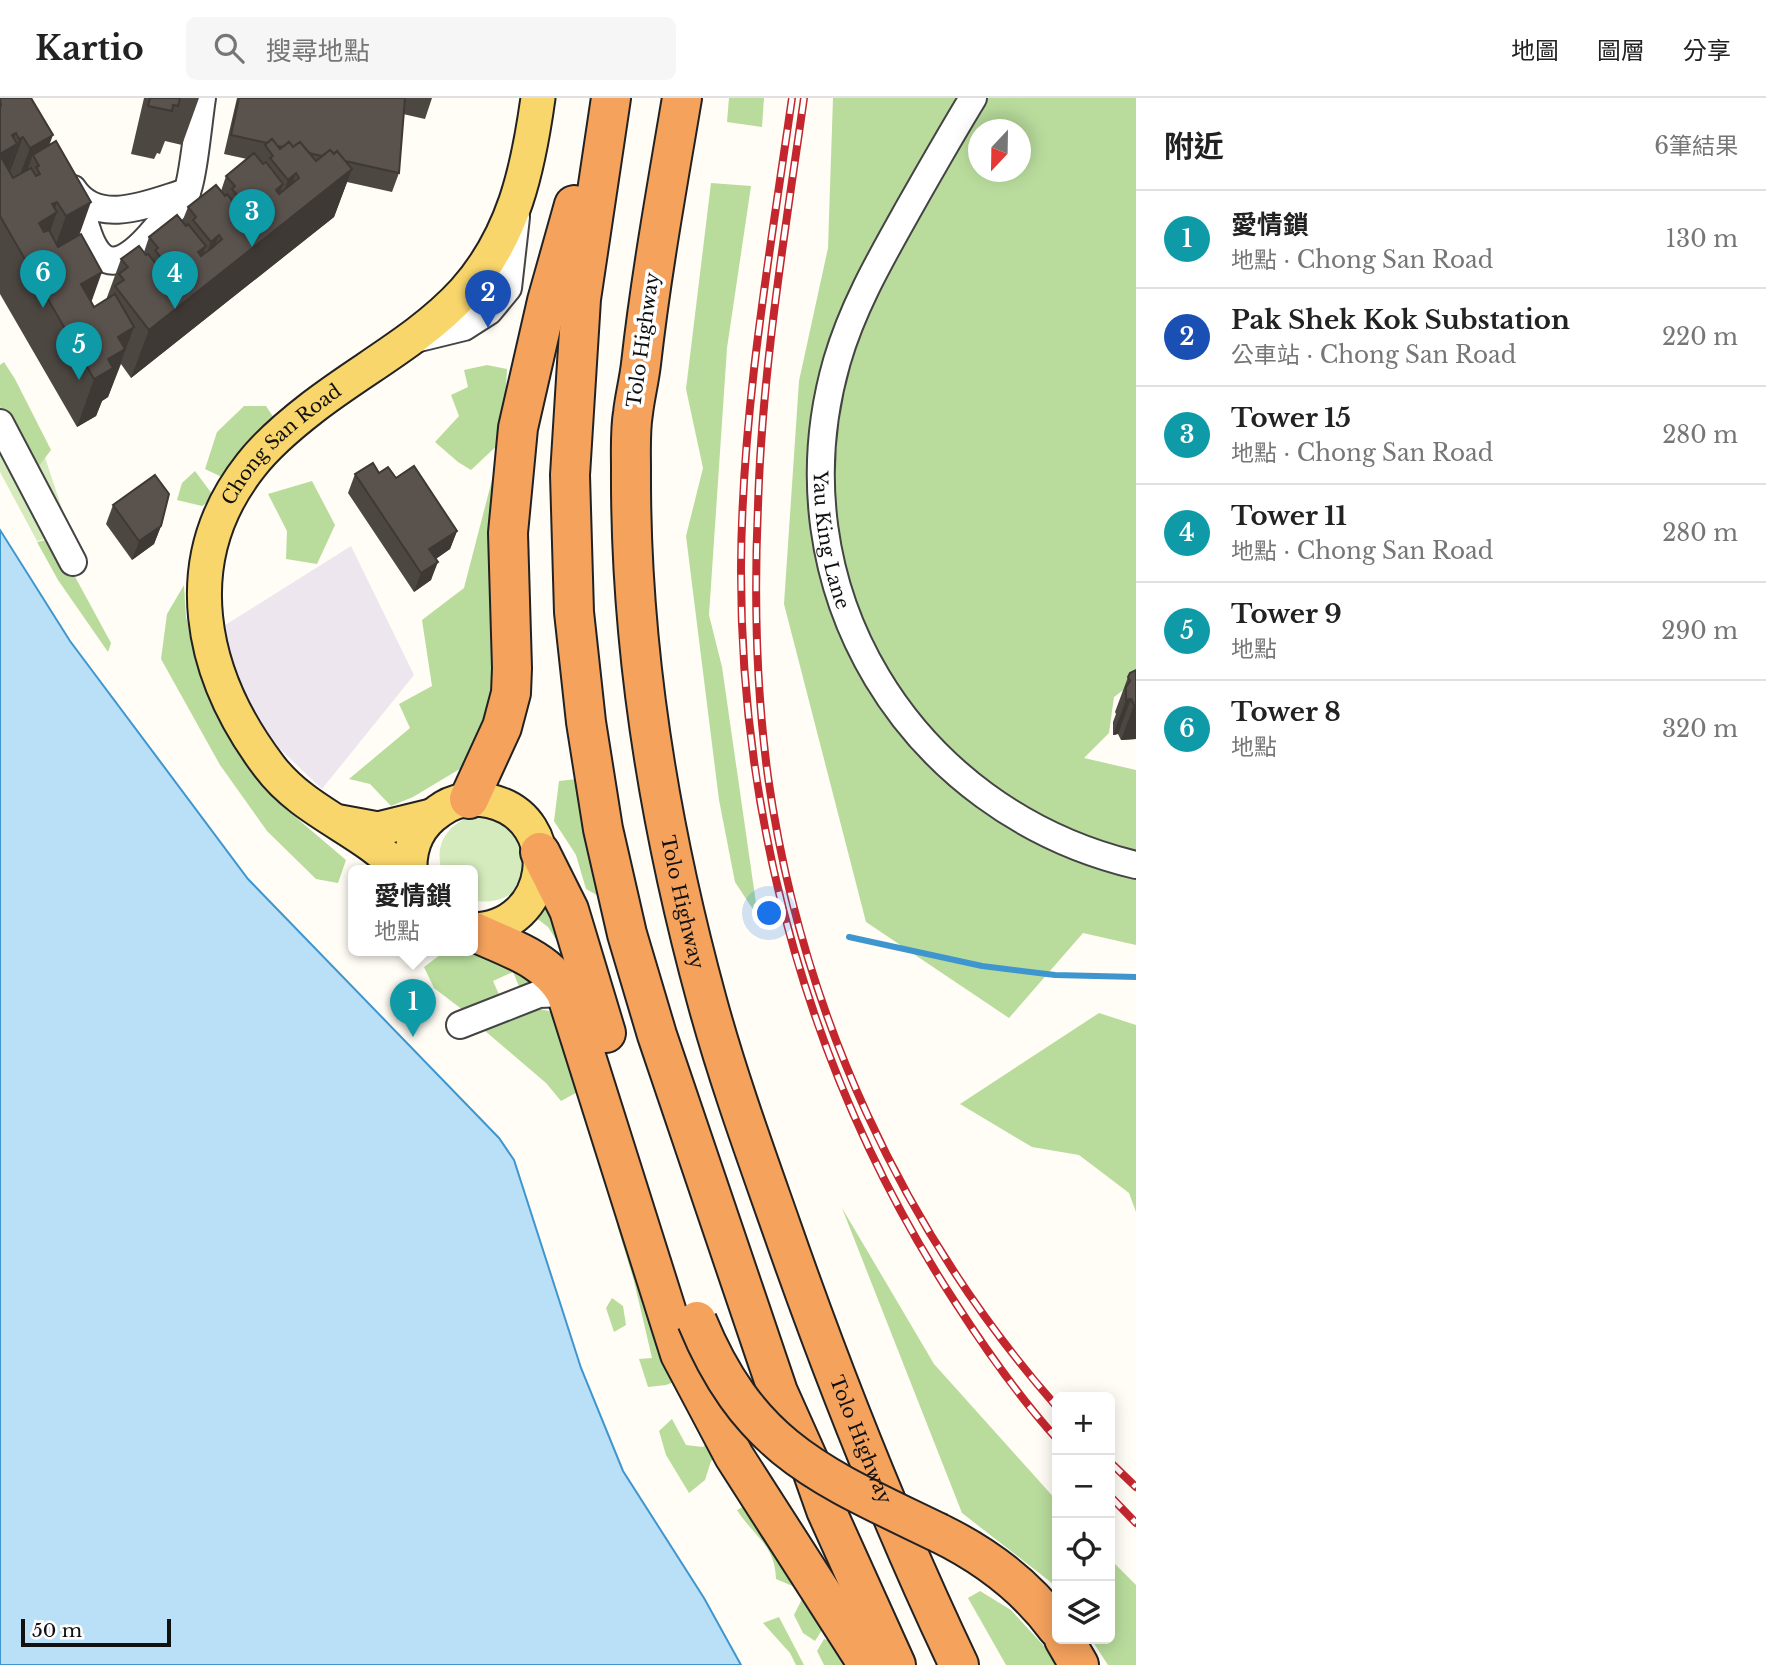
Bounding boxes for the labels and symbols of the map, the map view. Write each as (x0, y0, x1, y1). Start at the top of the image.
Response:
north arrow (968, 119, 1031, 182)
pin: 3 (229, 189, 275, 247)
pin: 6 (20, 250, 66, 308)
pin: 4 (152, 251, 198, 309)
pin: 2 (465, 270, 511, 328)
street label: Tolo Highway (622, 271, 664, 409)
pin: 5 (56, 322, 102, 380)
street label: Chong San Road (216, 379, 345, 509)
street label: Yau King Lane (809, 470, 855, 612)
street label: Tolo Highway (657, 833, 709, 971)
your location (752, 896, 786, 930)
pin: 1 (390, 979, 436, 1037)
street label: Tolo Highway (825, 1372, 897, 1507)
scale bar (21, 1616, 172, 1648)

